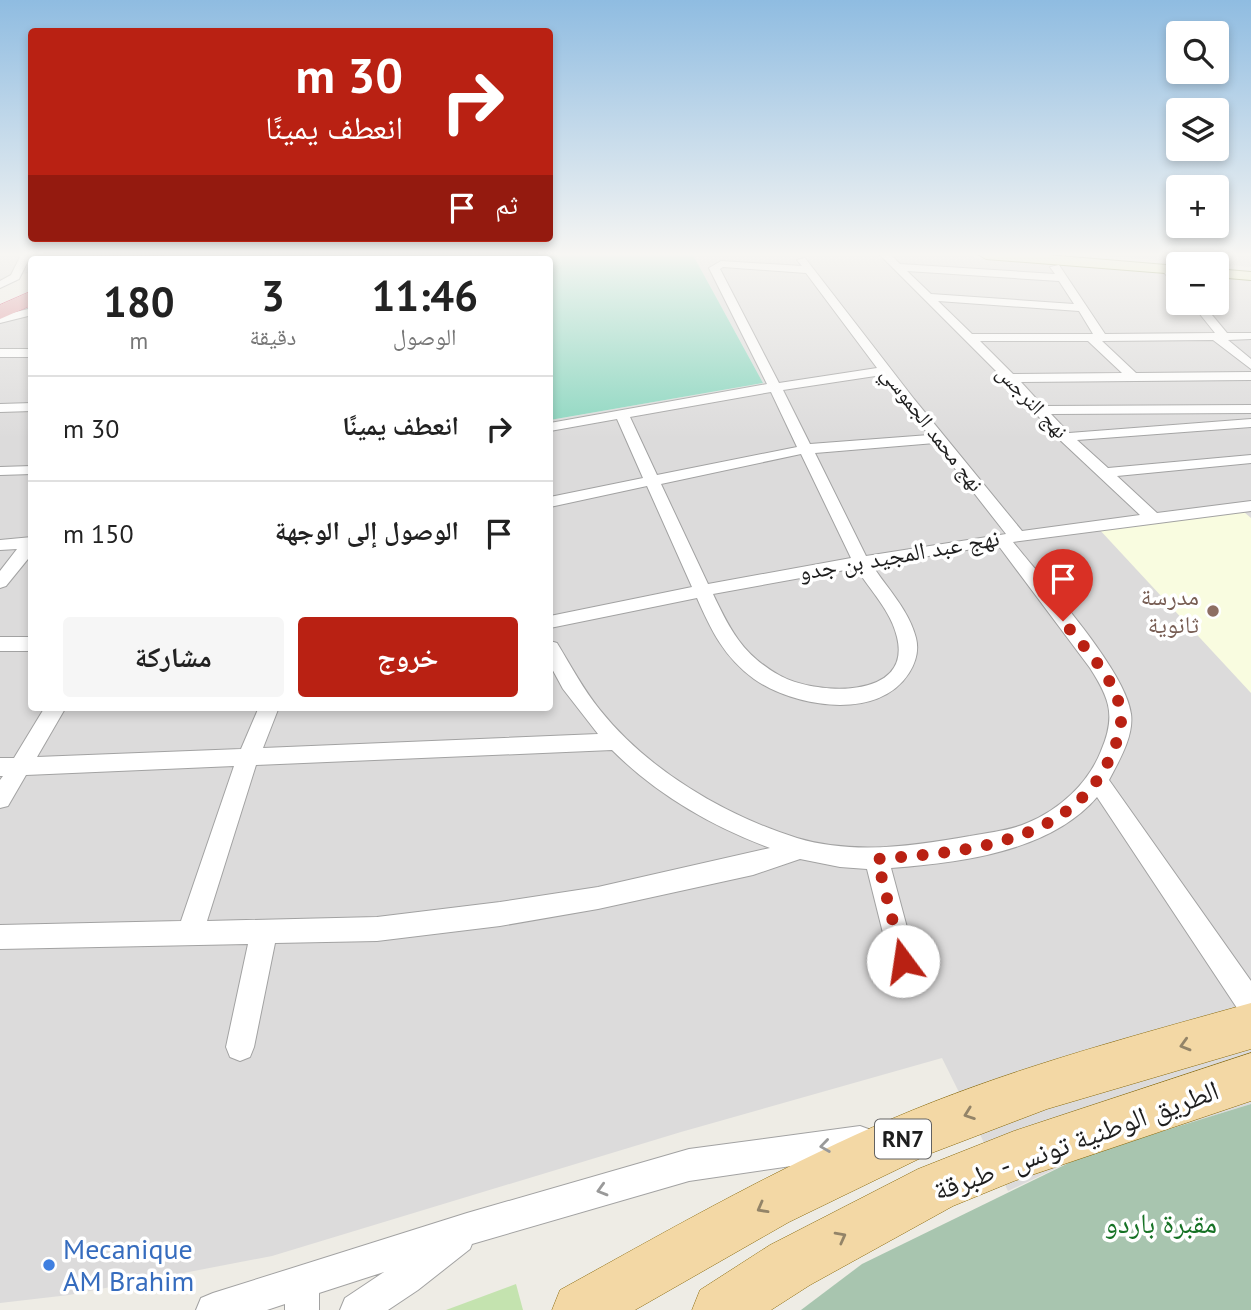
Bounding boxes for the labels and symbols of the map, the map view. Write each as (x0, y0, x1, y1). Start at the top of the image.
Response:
street label: نهج النرجس (991, 359, 1074, 444)
street label: نهج محمد الجموسي (873, 361, 990, 499)
street label: نهج عبد المجيد بن جدو (796, 522, 1002, 587)
pin (1033, 549, 1093, 621)
place label: مدرسة ثانوية (1141, 581, 1199, 640)
marker: مدرسة ثانوية (1205, 603, 1221, 619)
position arrow (866, 924, 940, 998)
one-way arrow (1180, 1037, 1192, 1051)
street label: الطريق الوطنية تونس - طبرقة (928, 1071, 1224, 1208)
one-way arrow (963, 1106, 975, 1120)
road number: RN7 (875, 1120, 931, 1158)
one-way arrow (819, 1138, 831, 1153)
one-way arrow (597, 1182, 609, 1197)
one-way arrow (756, 1199, 769, 1213)
park label: مقبرة باردو (1105, 1204, 1217, 1241)
place label: Mecanique AM Brahim (63, 1230, 194, 1299)
one-way arrow (834, 1232, 846, 1246)
marker: Mecanique AM Brahim (41, 1257, 57, 1273)

